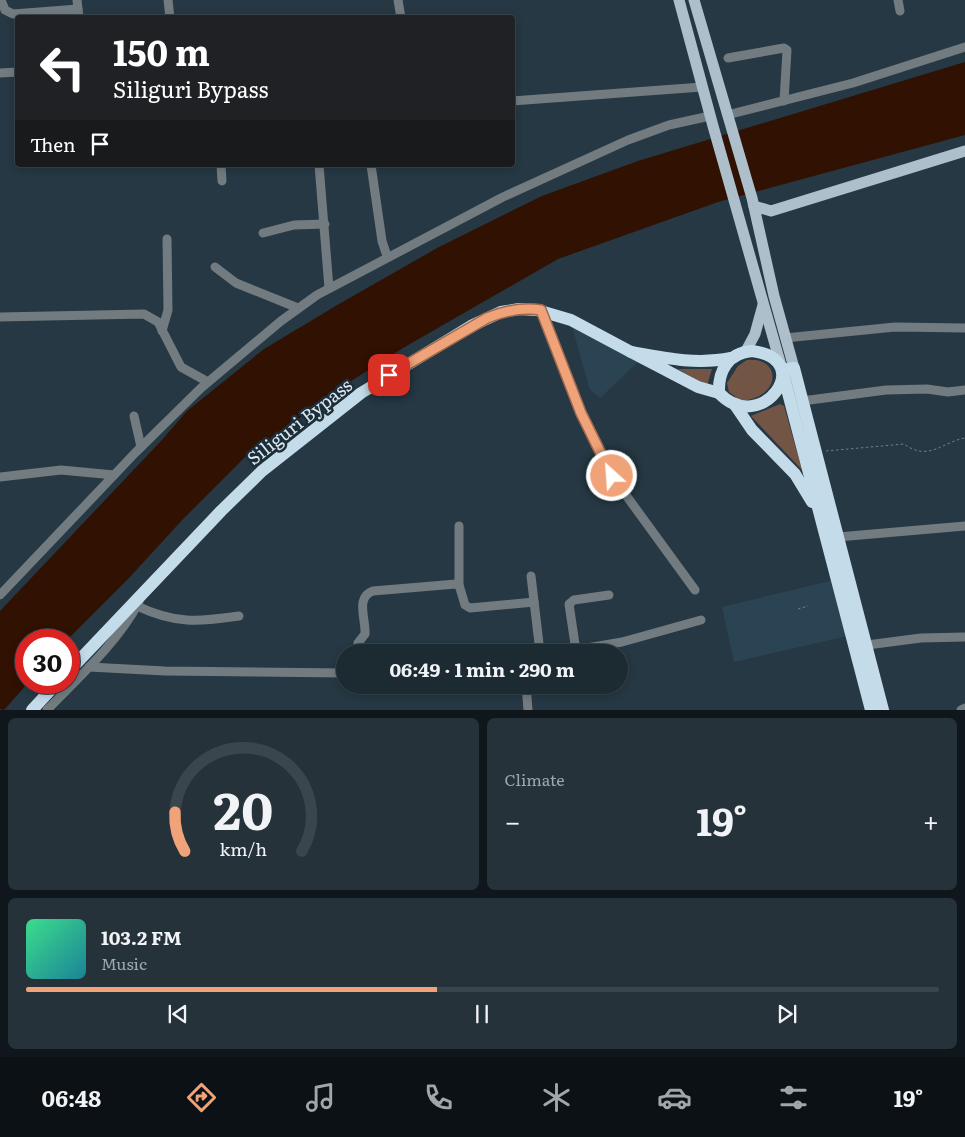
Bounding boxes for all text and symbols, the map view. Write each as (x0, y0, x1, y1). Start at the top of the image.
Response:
text: 150 m (113, 25, 210, 77)
icon: left (30, 35, 95, 100)
text: Siliguri Bypass (113, 72, 268, 105)
text: Then (30, 130, 76, 158)
icon: arrive (86, 130, 114, 158)
pin (368, 354, 410, 396)
icon: arrive (375, 361, 403, 389)
street label: Siliguri Bypass (241, 371, 357, 471)
position arrow (585, 449, 637, 501)
speed limit sign: 30 (15, 629, 80, 694)
text: 06:49 · 1 min · 290 m (389, 655, 575, 683)
text: Climate (505, 767, 565, 791)
text: 20 (213, 769, 273, 846)
text: 19° (696, 791, 747, 848)
text: − (505, 799, 521, 841)
text: + (923, 799, 939, 841)
text: km/h (219, 835, 267, 862)
text: 103.2 FM (101, 923, 182, 951)
text: Music (101, 951, 147, 975)
icon: previous (164, 1000, 192, 1028)
icon: pause (468, 1000, 496, 1028)
icon: next (773, 1000, 801, 1028)
icon: directions (184, 1080, 219, 1115)
icon: music (303, 1080, 338, 1115)
icon: phone (421, 1080, 456, 1115)
icon: climate (539, 1080, 574, 1115)
icon: car (657, 1080, 692, 1115)
icon: filters (776, 1080, 811, 1115)
text: 06:48 (42, 1081, 101, 1114)
text: 19° (894, 1081, 923, 1114)

